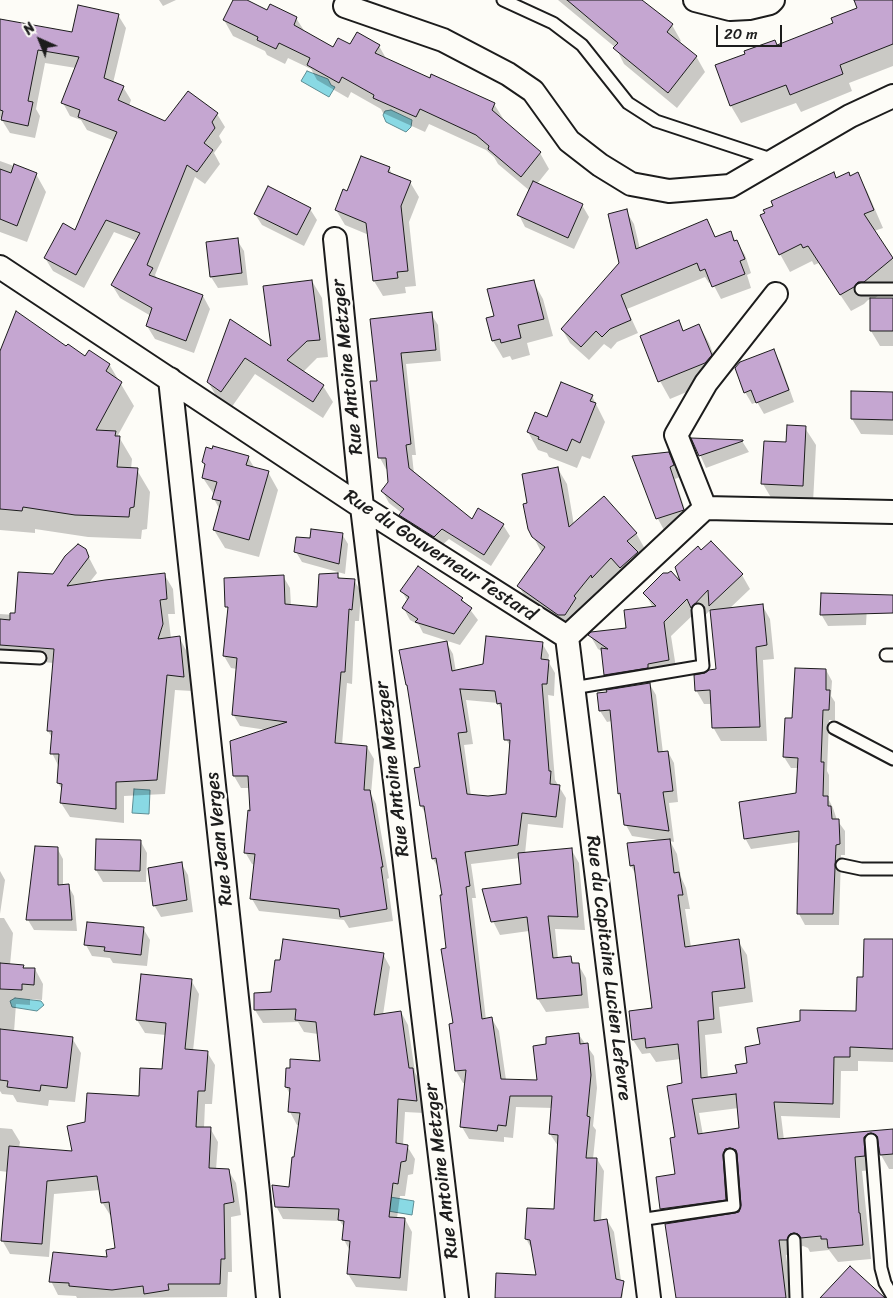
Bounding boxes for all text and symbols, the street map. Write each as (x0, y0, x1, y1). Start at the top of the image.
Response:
north arrow (15, 15, 65, 65)
scale bar (718, 15, 784, 47)
text: N (17, 16, 41, 41)
text: 20 m (724, 21, 758, 47)
street label: Rue Antoine Metzger (327, 278, 369, 456)
street label: Rue du Gouverneur Testard (339, 485, 541, 627)
street label: Rue Antoine Metzger (371, 680, 415, 858)
street label: Rue Jean Verges (202, 771, 238, 907)
street label: Rue du Capitaine Lucien Lefevre (580, 834, 636, 1102)
street label: Rue Antoine Metzger (420, 1082, 464, 1260)

